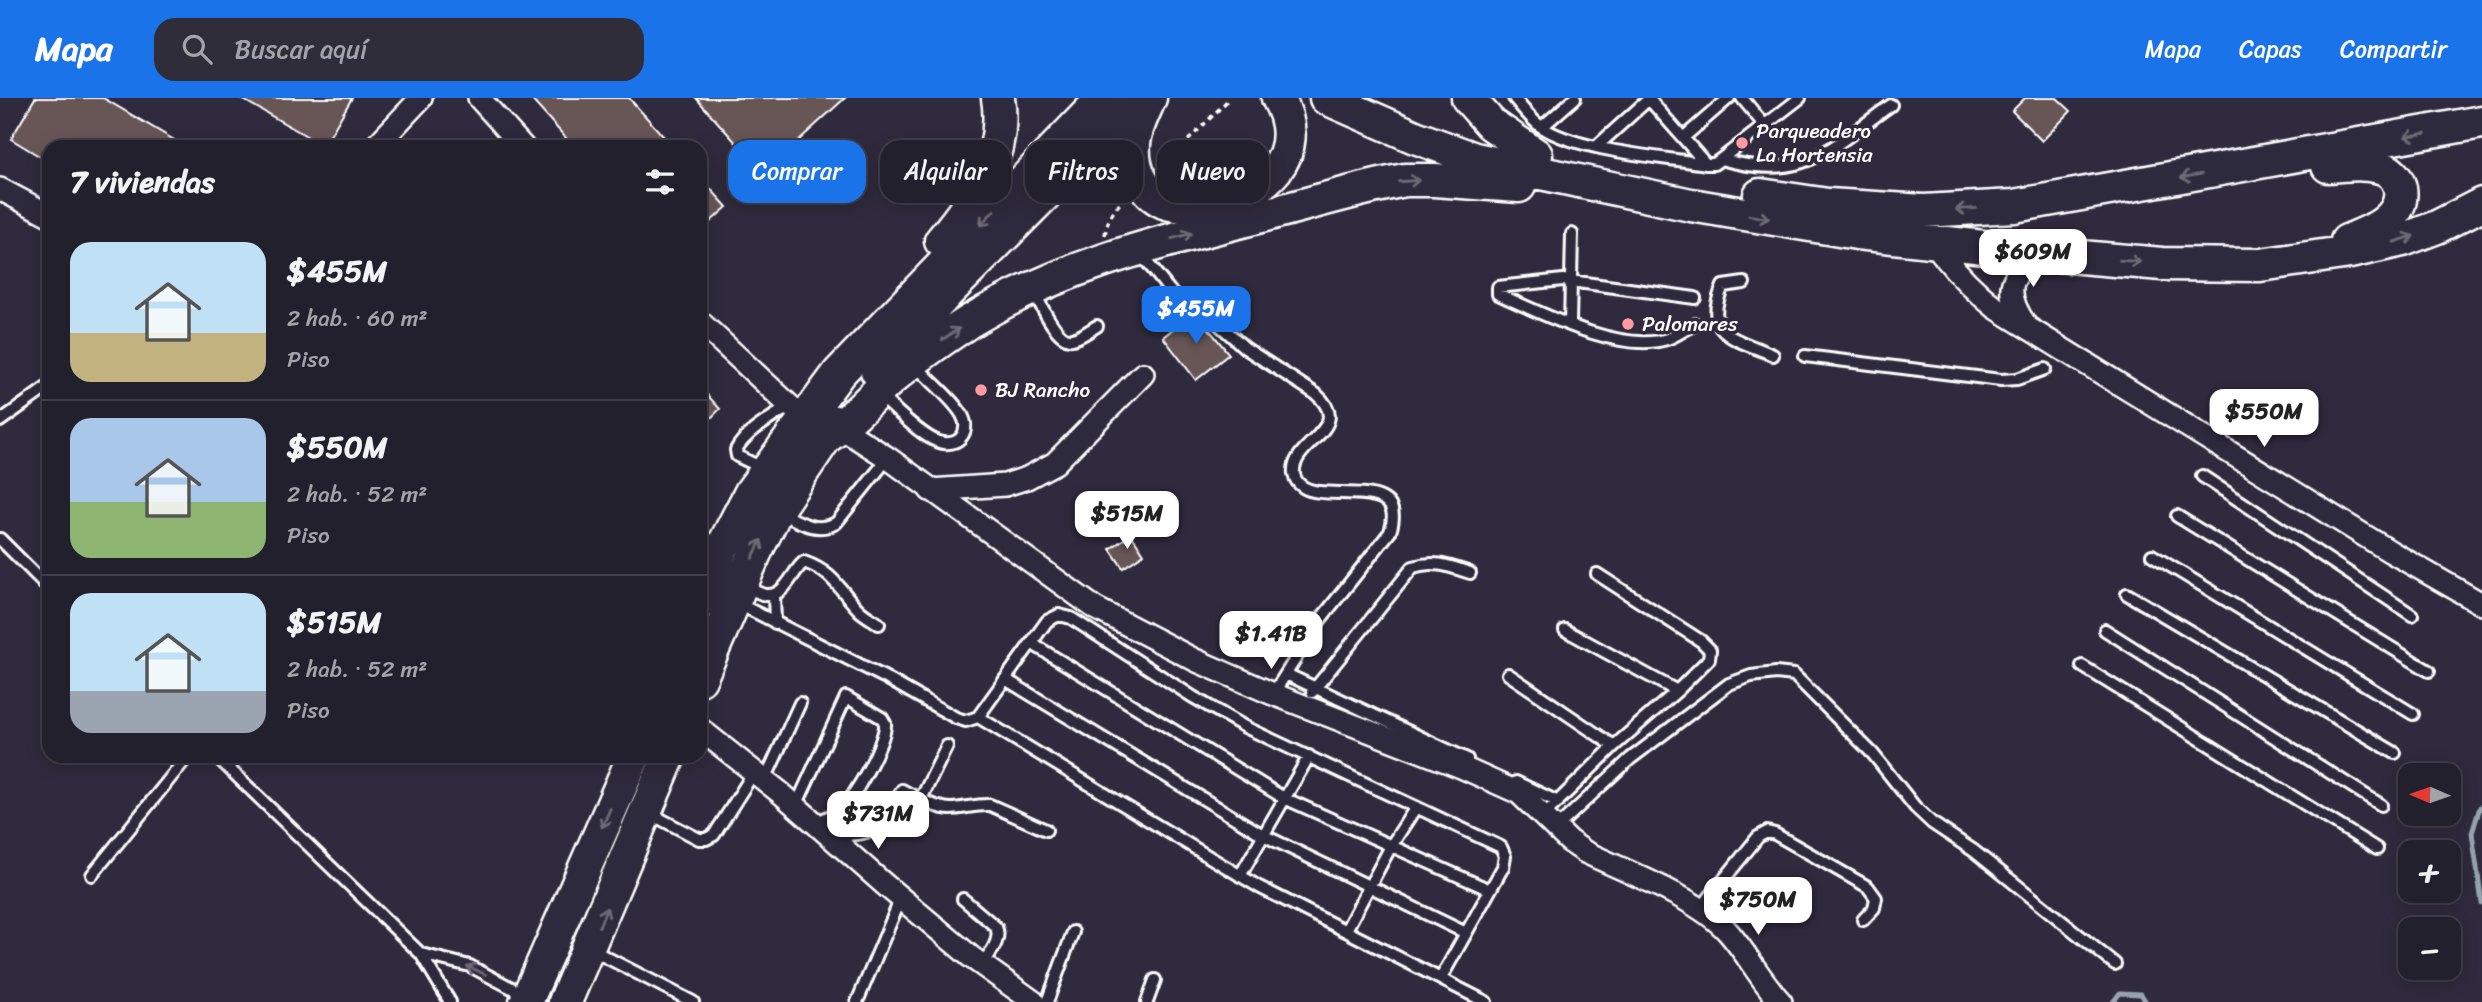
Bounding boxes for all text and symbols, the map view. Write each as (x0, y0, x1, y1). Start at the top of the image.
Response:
search box (154, 18, 644, 81)
text: Mapa (35, 20, 112, 78)
text: Buscar aquí (234, 26, 367, 72)
text: Mapa (2145, 28, 2201, 70)
text: Capas (2239, 28, 2302, 70)
text: Compartir (2340, 28, 2447, 70)
icon: search (178, 30, 216, 68)
place label: Parqueadero La Hortensia (1756, 112, 1873, 174)
one-way arrow (2404, 128, 2427, 142)
marker: Parqueadero La Hortensia (1734, 135, 1750, 151)
chip: Comprar (728, 140, 866, 203)
chip: Alquilar (880, 140, 1011, 203)
chip: Filtros (1025, 140, 1143, 203)
chip: Nuevo (1157, 140, 1269, 203)
text: 7 viviendas (70, 155, 215, 209)
icon: filters (641, 163, 679, 201)
one-way arrow (2180, 170, 2203, 183)
one-way arrow (1397, 174, 1420, 187)
one-way arrow (1955, 202, 1978, 215)
one-way arrow (979, 209, 996, 226)
one-way arrow (1747, 210, 1770, 224)
one-way arrow (1170, 229, 1193, 242)
pin: $609M (1984, 230, 2082, 289)
text: $609M (1995, 231, 2071, 272)
one-way arrow (2393, 232, 2415, 244)
text: $455M (287, 244, 387, 298)
one-way arrow (2119, 255, 2141, 268)
icon: home (126, 270, 210, 354)
pin: $455M (1147, 286, 1245, 346)
text: $455M (1158, 288, 1234, 329)
text: 2 hab. · 60 m² (287, 298, 427, 339)
place label: Palomares (1642, 305, 1738, 343)
marker: Palomares (1620, 316, 1636, 332)
one-way arrow (941, 327, 960, 342)
text: Piso (287, 339, 330, 380)
place label: BJ Rancho (995, 371, 1090, 409)
marker: BJ Rancho (973, 382, 989, 398)
pin: $550M (2215, 390, 2313, 449)
text: $550M (2226, 391, 2302, 432)
text: $550M (287, 420, 387, 474)
icon: home (126, 446, 210, 530)
text: 2 hab. · 52 m² (287, 474, 427, 515)
pin: $515M (1078, 491, 1176, 551)
text: $515M (1091, 493, 1163, 534)
text: Piso (287, 515, 330, 556)
one-way arrow (750, 539, 764, 560)
text: $515M (287, 595, 381, 649)
pin: $1.41B (1214, 612, 1328, 671)
text: $1.41B (1235, 613, 1307, 654)
icon: home (126, 621, 210, 705)
text: 2 hab. · 52 m² (287, 649, 427, 690)
text: Piso (287, 690, 330, 731)
north arrow (2398, 763, 2460, 826)
map controls (2398, 763, 2461, 980)
pin: $731M (829, 792, 927, 851)
text: $731M (843, 793, 913, 834)
one-way arrow (599, 807, 612, 828)
button: + (2398, 840, 2461, 903)
pin: $750M (1709, 878, 1807, 937)
text: $750M (1720, 879, 1796, 920)
one-way arrow (597, 907, 610, 928)
button: − (2398, 917, 2461, 980)
one-way arrow (466, 963, 487, 976)

